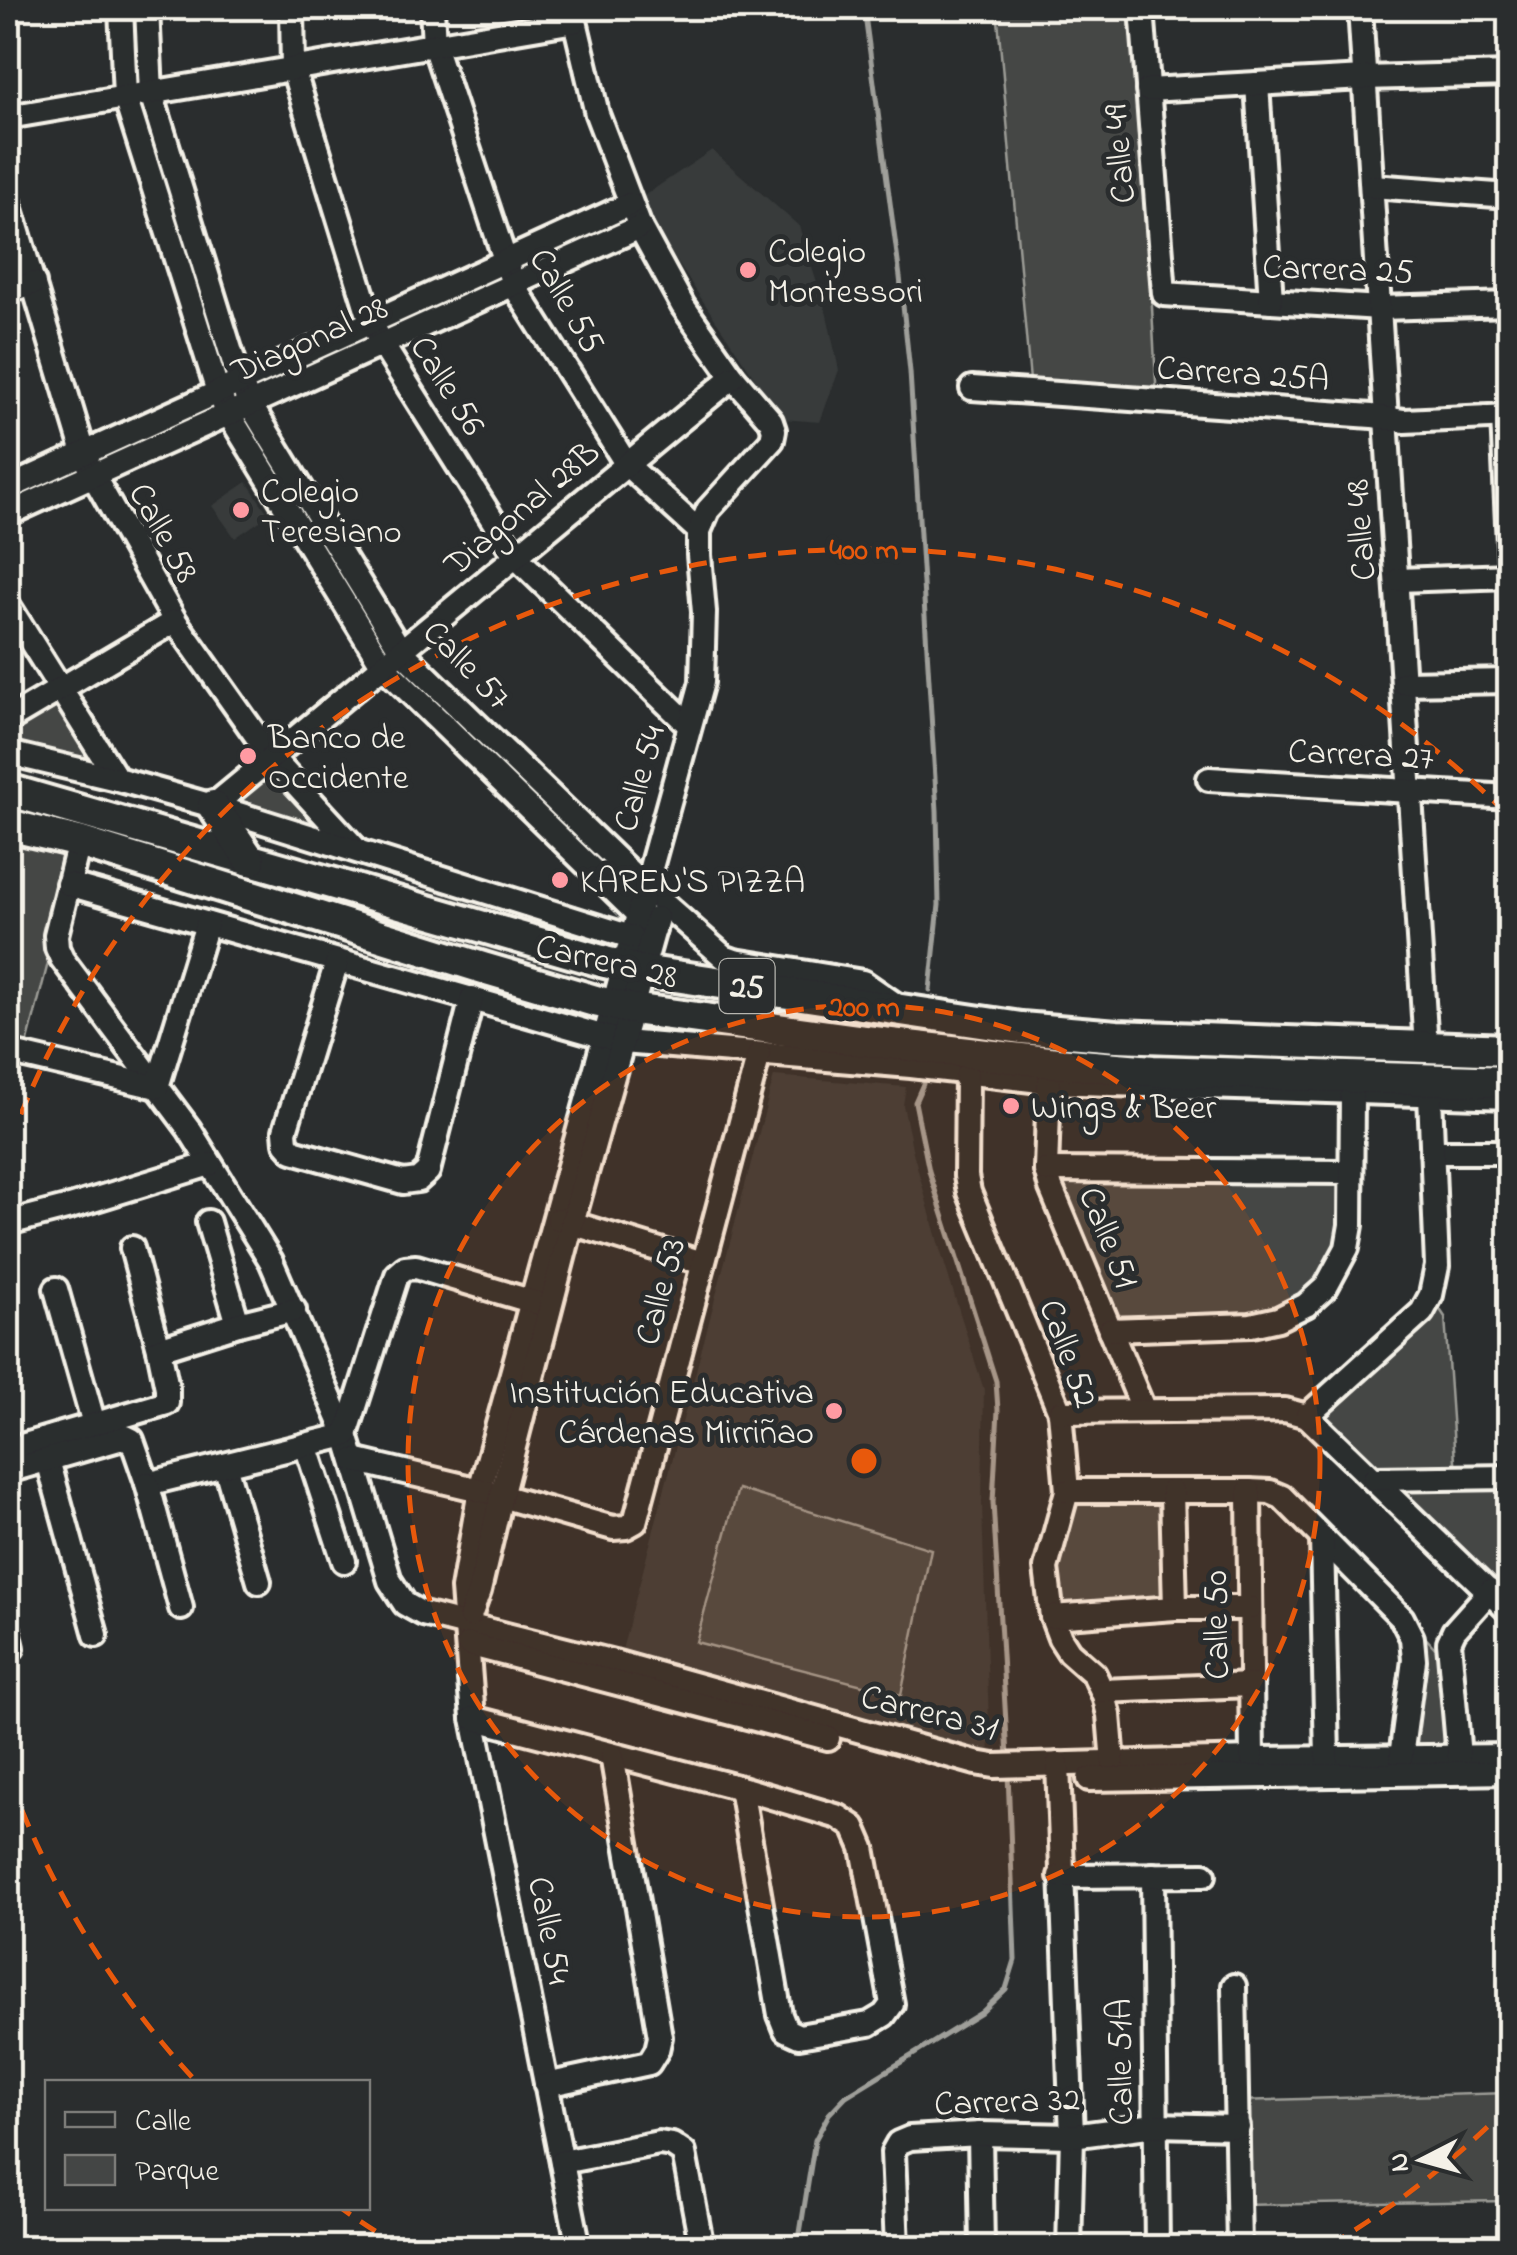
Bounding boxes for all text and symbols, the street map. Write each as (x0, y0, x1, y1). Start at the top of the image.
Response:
street label: Calle 49 (1092, 102, 1151, 205)
place label: Colegio Montessori (768, 228, 923, 319)
street label: Calle 55 (514, 239, 616, 364)
street label: Carrera 25 (1261, 243, 1414, 300)
marker: Colegio Montessori (737, 259, 759, 281)
street label: Diagonal 28 (223, 284, 397, 399)
street label: Calle 56 (395, 327, 497, 447)
street label: Carrera 25A (1155, 344, 1331, 407)
street label: Diagonal 28B (433, 429, 612, 591)
place label: Colegio Teresiano (261, 468, 402, 559)
street label: Calle 58 (114, 474, 210, 593)
street label: Calle 48 (1334, 477, 1391, 582)
marker: Colegio Teresiano (230, 499, 252, 521)
text: 400 m (829, 530, 899, 574)
street label: Calle 57 (409, 610, 522, 723)
place label: Banco de Occidente (267, 714, 409, 805)
street label: Calle 54 (602, 720, 681, 838)
street label: Carrera 27 (1287, 727, 1435, 786)
marker: Banco de Occidente (237, 745, 259, 767)
place label: KAREN'S PIZZA (580, 858, 805, 909)
marker: KAREN'S PIZZA (549, 869, 571, 891)
street label: Carrera 28 (530, 922, 682, 1005)
road number: 25 (720, 959, 774, 1013)
text: 200 m (827, 987, 900, 1031)
place label: Wings & Beer (1031, 1084, 1216, 1135)
marker: Wings & Beer (1000, 1095, 1022, 1117)
street label: Calle 51 (1063, 1180, 1150, 1297)
street label: Calle 53 (624, 1233, 701, 1351)
street label: Calle 52 (1024, 1293, 1110, 1415)
place label: Institución Educativa Cárdenas Mirriñao (509, 1369, 814, 1460)
marker: Institución Educativa Cárdenas Mirriñao (823, 1400, 845, 1422)
centre of rings (846, 1443, 882, 1479)
street label: Calle 50 (1192, 1570, 1245, 1680)
street label: Carrera 31 (855, 1673, 1003, 1756)
street label: Calle 54 (512, 1872, 583, 1989)
street label: Calle 51A (1096, 1998, 1149, 2126)
street label: Carrera 32 (933, 2075, 1081, 2132)
legend (45, 2080, 370, 2210)
text: Calle (135, 2101, 192, 2145)
north arrow (1372, 2110, 1472, 2210)
text: Parque (135, 2151, 220, 2195)
text: N (1379, 2151, 1422, 2174)

